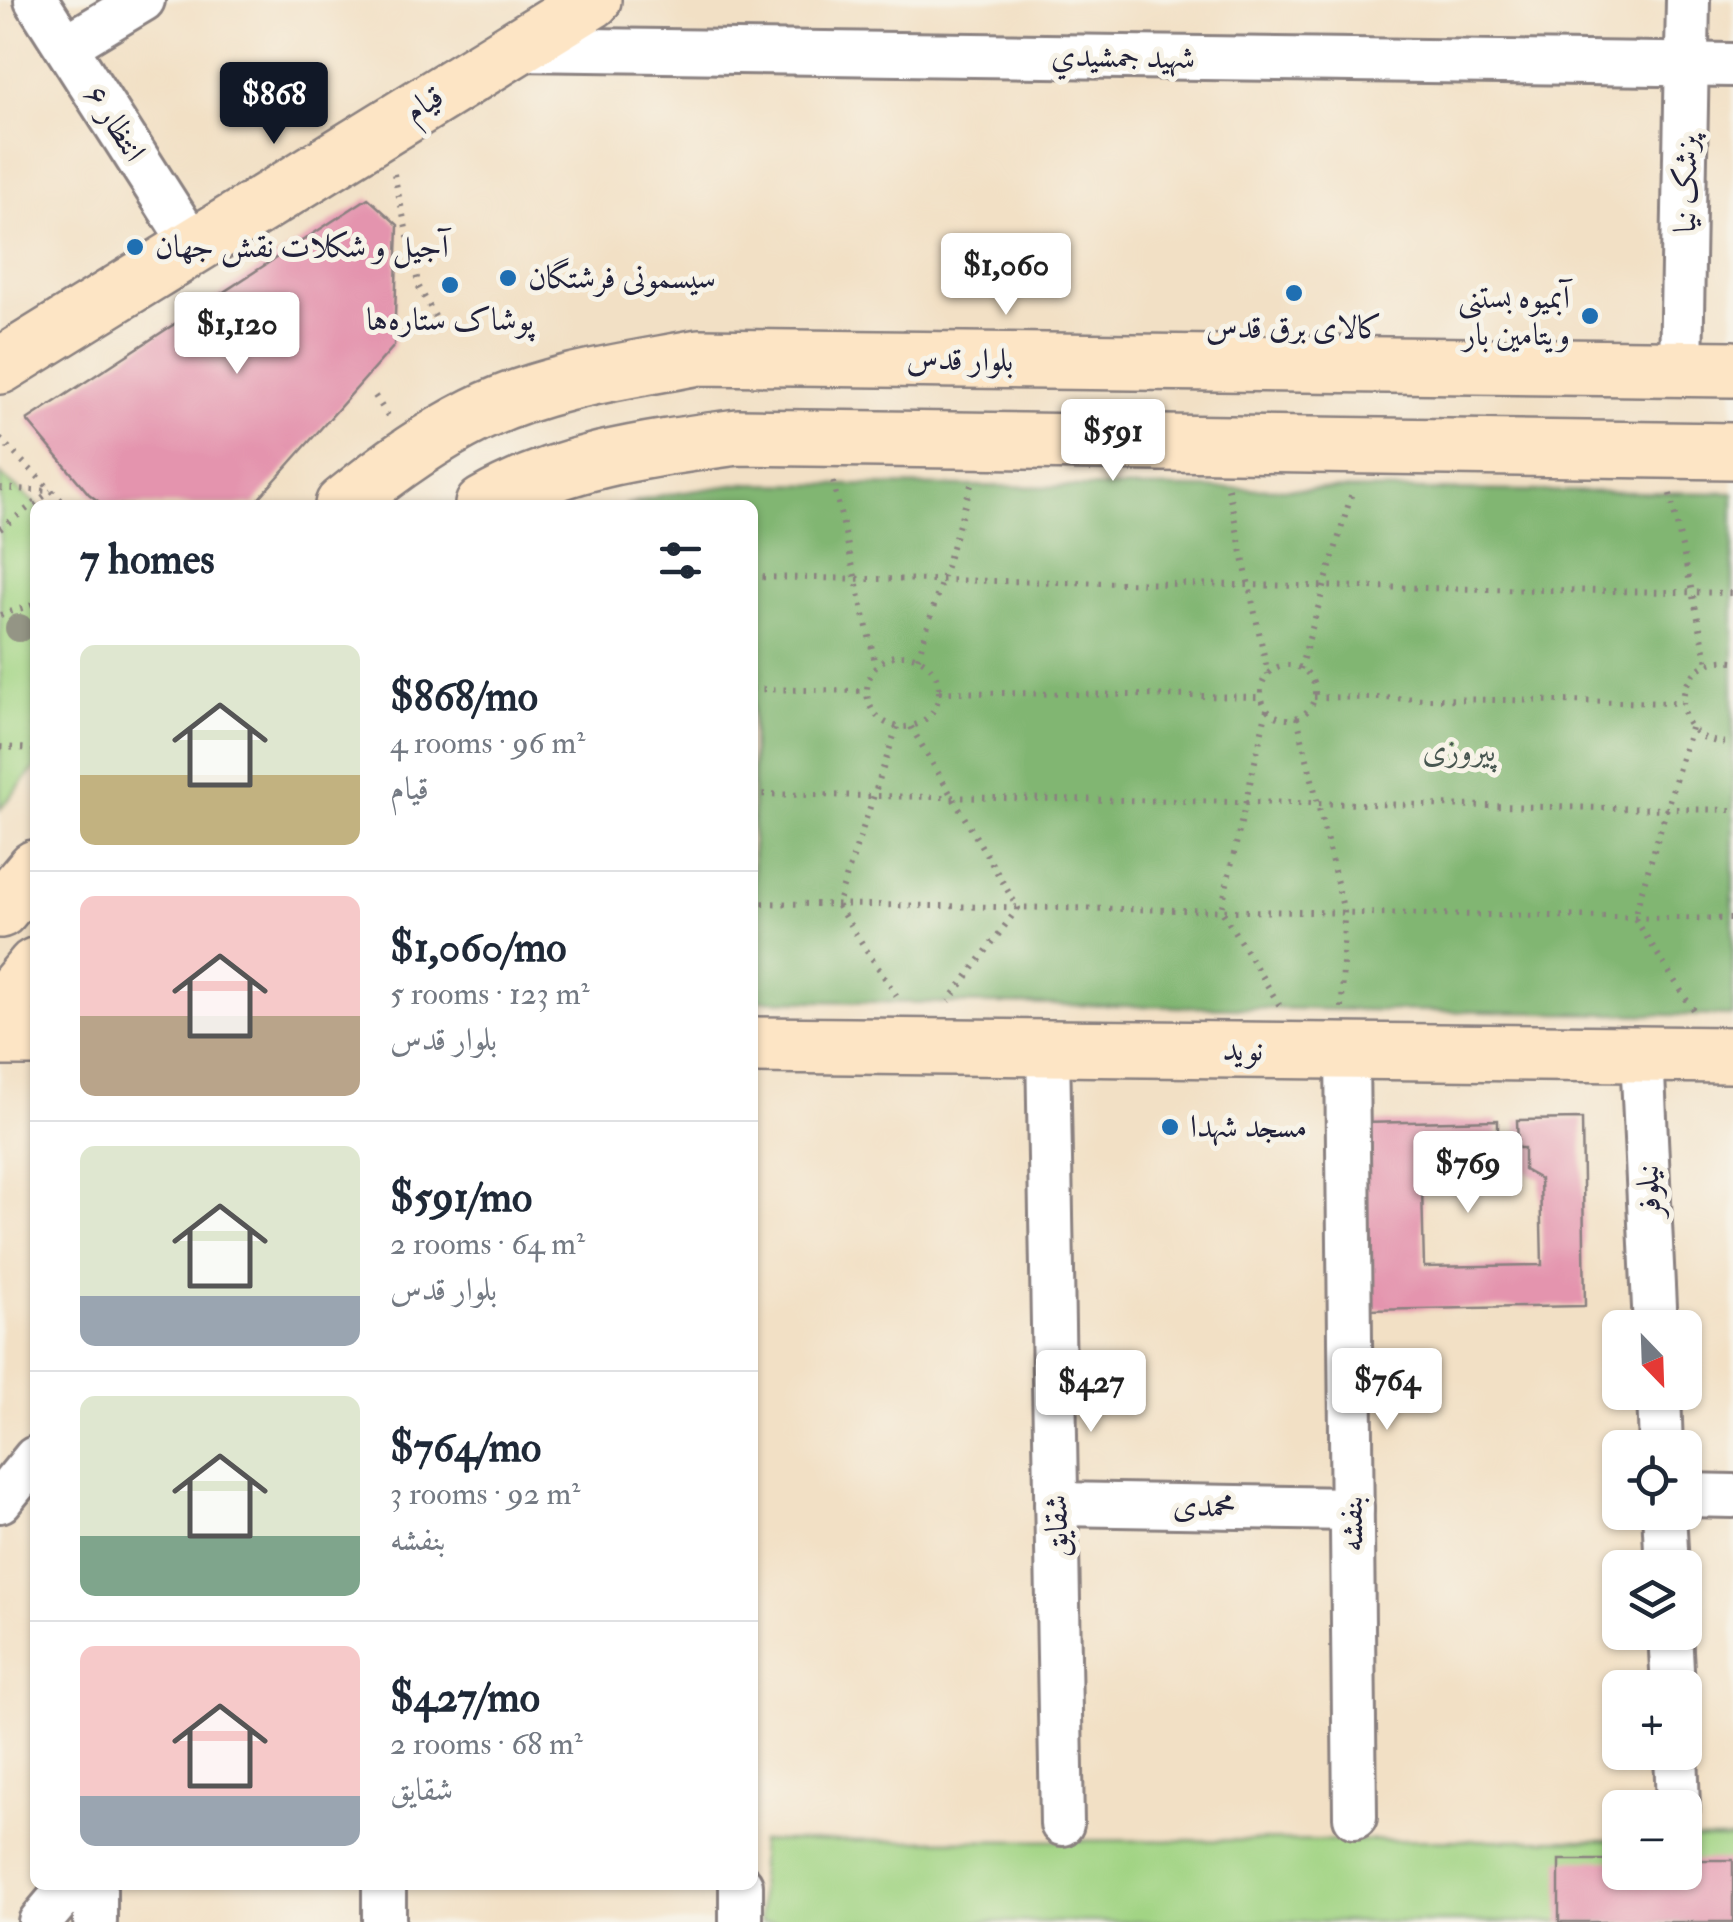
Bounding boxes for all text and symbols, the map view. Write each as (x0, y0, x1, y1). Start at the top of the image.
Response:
street label: شهيد جمشيدي (1050, 36, 1195, 82)
pin: $868 (215, 62, 333, 147)
text: $868 (242, 74, 306, 114)
street label: انتظار ۶ (75, 77, 155, 169)
street label: قیام (397, 77, 455, 137)
street label: پزشک نیا (1665, 131, 1707, 233)
place label: آجیل و شکلات نقش جهان (155, 227, 452, 269)
pin: $1,060 (925, 233, 1087, 318)
marker: آجیل و شکلات نقش جهان (124, 236, 146, 258)
text: $1,060 (963, 245, 1049, 285)
place label: سیسمونی فرشتگان (528, 257, 716, 298)
marker: سیسمونی فرشتگان (497, 267, 519, 289)
marker: پوشاک ستاره‌ها (439, 274, 461, 296)
place label: آبمیوه بستنی ویتامین بار (1458, 278, 1573, 355)
marker: کالای برق قدس (1283, 282, 1305, 304)
pin: $1,120 (156, 292, 318, 377)
place label: پوشاک ستاره‌ها (366, 300, 536, 342)
text: $1,120 (196, 304, 278, 344)
marker: آبمیوه بستنی ویتامین بار (1579, 305, 1601, 327)
place label: کالای برق قدس (1206, 308, 1382, 348)
street label: بلوار قدس (906, 339, 1014, 381)
pin: $591 (1054, 399, 1172, 484)
text: $591 (1083, 411, 1143, 451)
icon: filters (653, 533, 708, 588)
text: 7 homes (80, 534, 215, 586)
text: $868/mo (390, 671, 538, 723)
icon: home (160, 685, 280, 805)
text: 4 rooms · 96 m² (390, 723, 585, 763)
park label: پیروزی (1422, 731, 1498, 773)
text: قیام (390, 769, 429, 809)
text: $1,060/mo (390, 922, 567, 974)
icon: home (160, 936, 280, 1056)
text: 5 rooms · 123 m² (390, 974, 589, 1014)
text: بلوار قدس (390, 1020, 497, 1060)
street label: نوید (1222, 1030, 1264, 1070)
place label: مسجد شهدا (1190, 1107, 1307, 1147)
marker: مسجد شهدا (1159, 1116, 1181, 1138)
pin: $769 (1409, 1131, 1527, 1216)
text: $769 (1435, 1143, 1501, 1183)
street label: نیلوفر (1628, 1164, 1671, 1221)
text: $591/mo (390, 1172, 532, 1224)
icon: home (160, 1186, 280, 1306)
text: 2 rooms · 64 m² (390, 1224, 585, 1264)
text: بلوار قدس (390, 1270, 497, 1310)
north arrow (1602, 1310, 1702, 1410)
map controls (1602, 1310, 1702, 1890)
pin: $764 (1328, 1348, 1446, 1433)
pin: $427 (1032, 1350, 1150, 1435)
text: $764 (1354, 1360, 1420, 1400)
text: $427 (1058, 1362, 1124, 1402)
text: $764/mo (390, 1422, 541, 1474)
button: locate (1602, 1430, 1702, 1530)
icon: home (160, 1436, 280, 1556)
text: 3 rooms · 92 m² (390, 1474, 580, 1514)
street label: محمدی (1172, 1485, 1236, 1527)
street label: شقایق (1036, 1494, 1078, 1558)
street label: بنفشه (1332, 1496, 1372, 1552)
text: بنفشه (390, 1520, 446, 1560)
button: layers (1602, 1550, 1702, 1650)
button: + (1602, 1670, 1702, 1770)
text: $427/mo (390, 1672, 540, 1724)
icon: home (160, 1686, 280, 1806)
text: 2 rooms · 68 m² (390, 1724, 583, 1764)
text: شقایق (390, 1770, 453, 1810)
button: − (1602, 1790, 1702, 1890)

